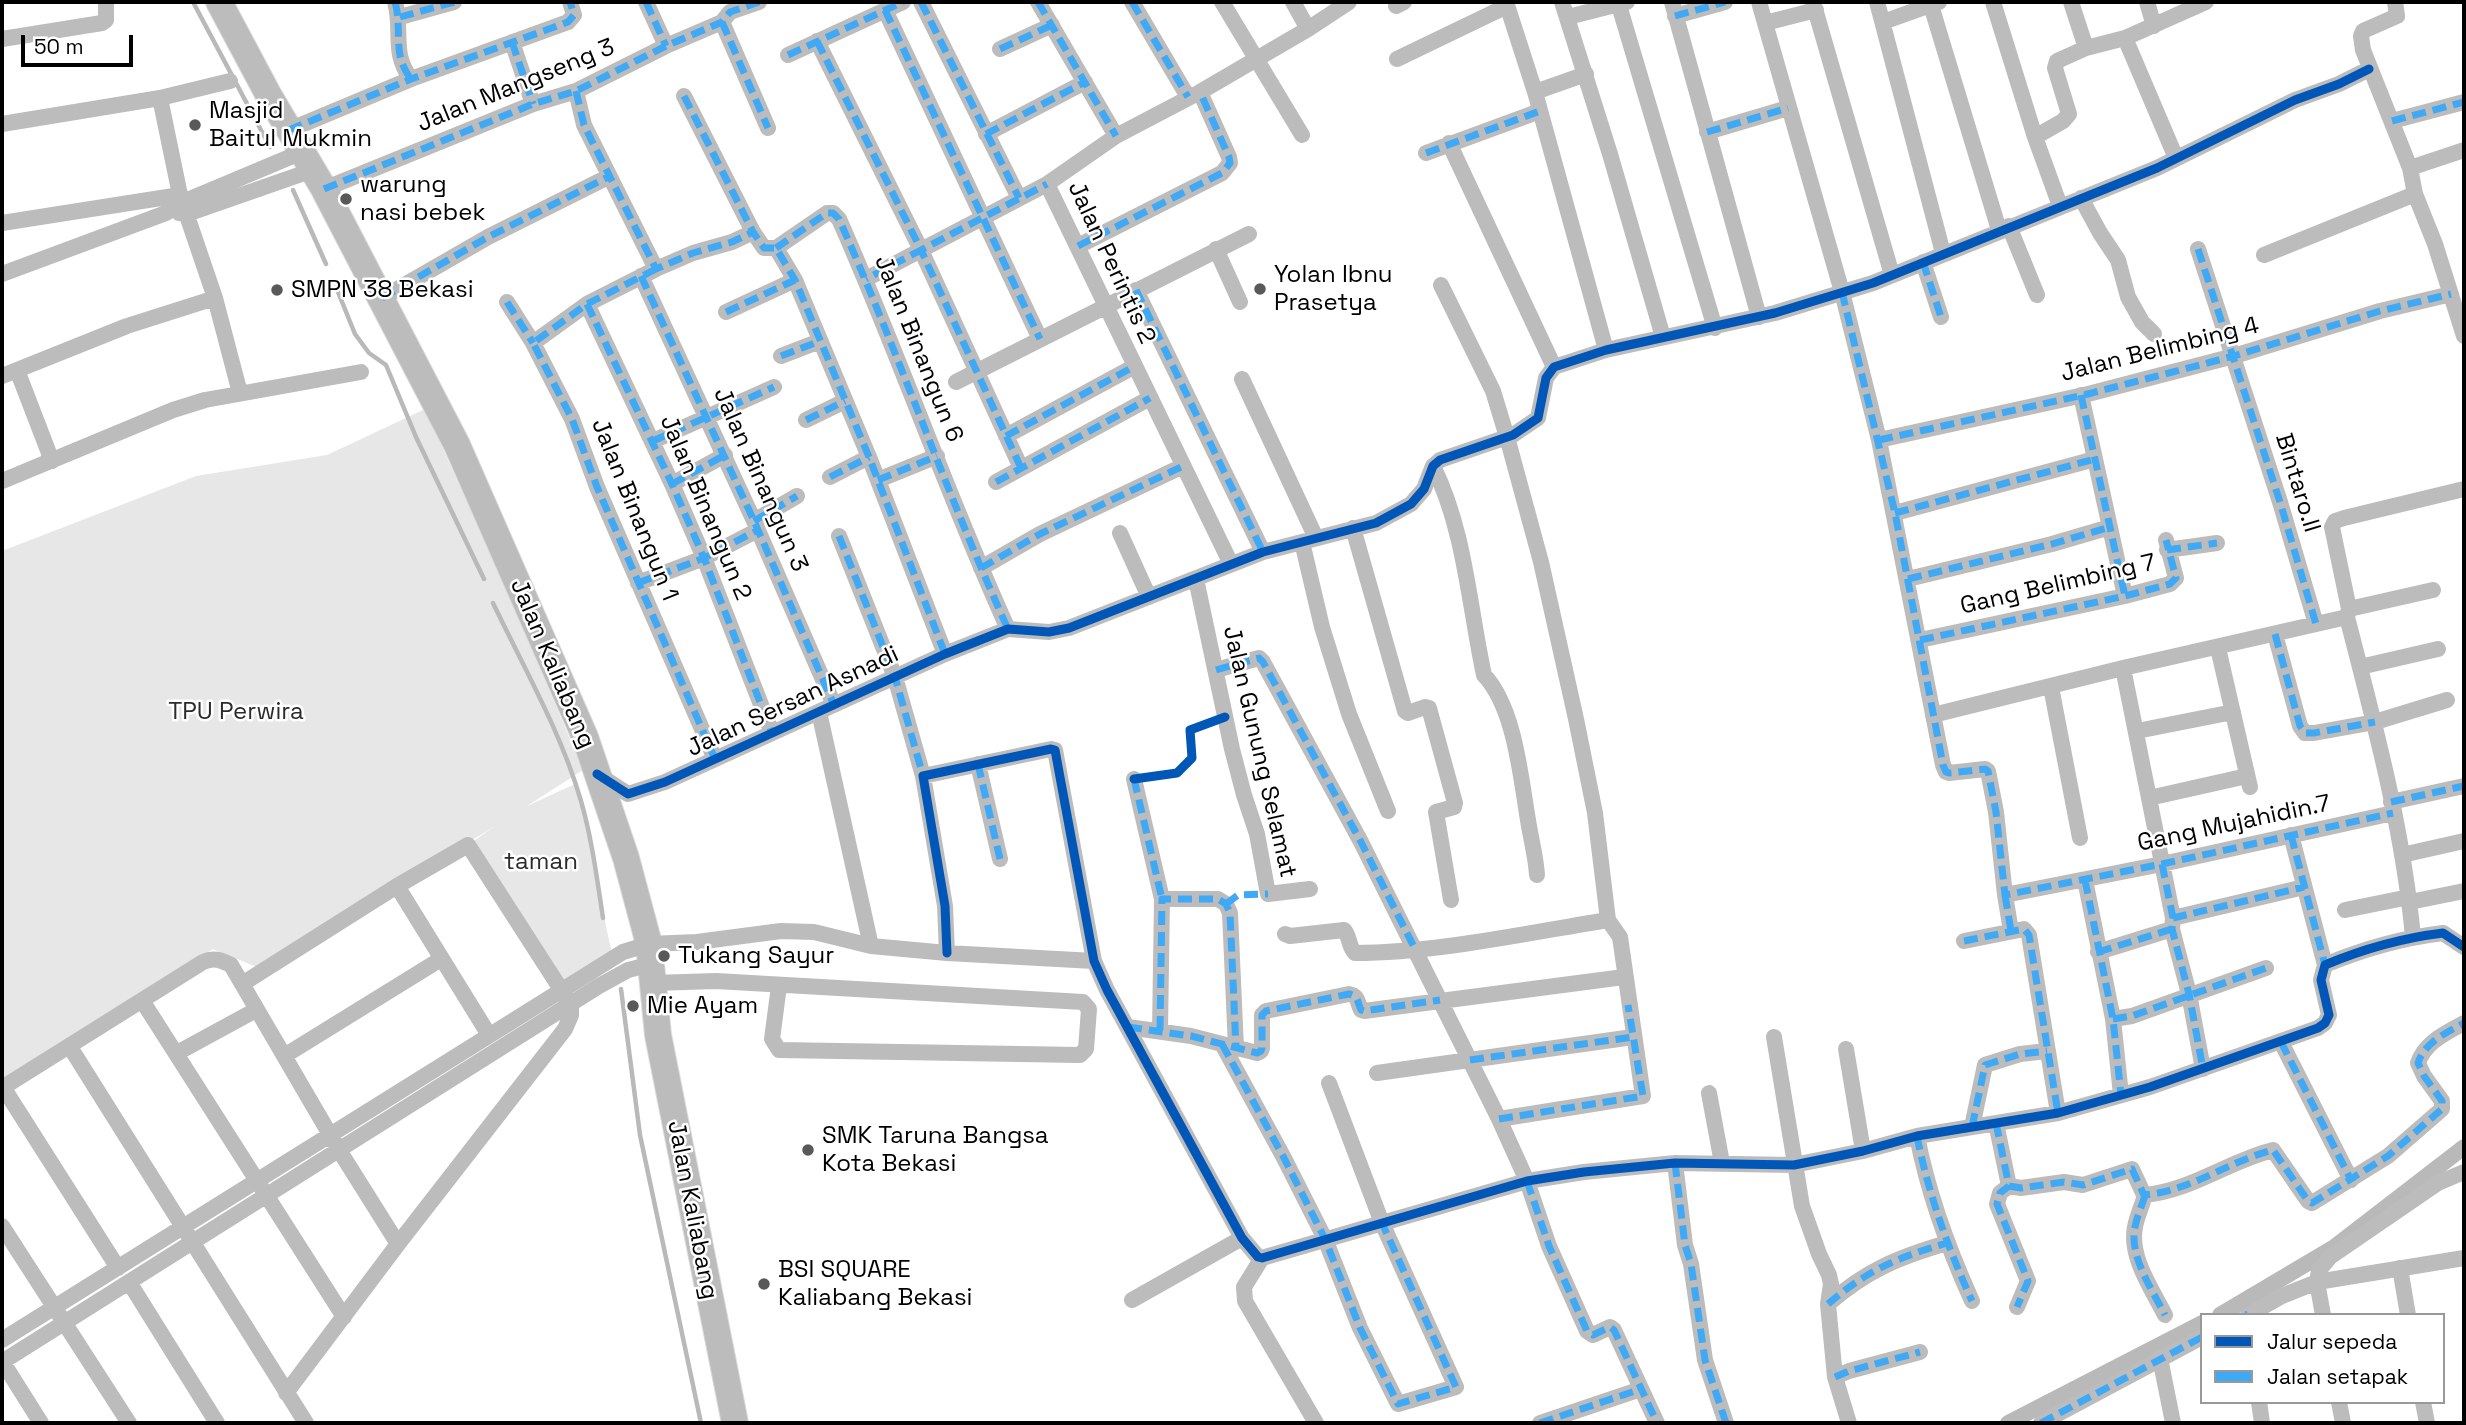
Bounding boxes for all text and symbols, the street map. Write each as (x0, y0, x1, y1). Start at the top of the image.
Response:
scale bar (24, 21, 136, 65)
text: 50 m (34, 33, 84, 60)
street label: Jalan Mangseng 3 (413, 33, 619, 139)
place label: Masjid Baitul Mukmin (209, 97, 372, 153)
marker: Masjid Baitul Mukmin (187, 117, 203, 133)
place label: warung nasi bebek (360, 171, 485, 227)
street label: Jalan Perintis 2 (1061, 177, 1161, 349)
marker: warung nasi bebek (338, 191, 354, 207)
street label: Jalan Binangun 6 (867, 252, 969, 446)
place label: Yolan Ibnu Prasetya (1274, 261, 1392, 317)
place label: SMPN 38 Bekasi (291, 276, 474, 304)
marker: Yolan Ibnu Prasetya (1252, 281, 1268, 297)
marker: SMPN 38 Bekasi (269, 282, 285, 298)
street label: Jalan Belimbing 4 (2058, 311, 2262, 389)
street label: Jalan Binangun 3 (706, 383, 814, 577)
street label: Jalan Binangun 2 (653, 411, 757, 605)
street label: Jalan Binangun 1 (584, 415, 684, 605)
street label: Bintaro.II (2268, 430, 2326, 536)
street label: Gang Belimbing 7 (1958, 549, 2158, 621)
street label: Jalan Kaliabang (503, 575, 601, 753)
street label: Jalan Gunung Selamat (1216, 623, 1302, 881)
street label: Jalan Sersan Asnadi (683, 640, 903, 764)
park label: TPU Perwira (168, 698, 304, 726)
street label: Gang Mujahidin.7 (2135, 789, 2333, 859)
park label: taman (504, 848, 578, 876)
place label: Tukang Sayur (678, 942, 834, 970)
marker: Tukang Sayur (656, 948, 672, 964)
place label: Mie Ayam (647, 992, 758, 1020)
marker: Mie Ayam (625, 998, 641, 1014)
street label: Jalan Kaliabang (661, 1118, 723, 1302)
place label: SMK Taruna Bangsa Kota Bekasi (822, 1122, 1049, 1178)
marker: SMK Taruna Bangsa Kota Bekasi (800, 1142, 816, 1158)
place label: BSI SQUARE Kaliabang Bekasi (778, 1256, 972, 1312)
marker: BSI SQUARE Kaliabang Bekasi (756, 1276, 772, 1292)
legend (2200, 1313, 2445, 1404)
text: Jalur sepeda (2267, 1328, 2397, 1355)
text: Jalan setapak (2267, 1363, 2408, 1390)

